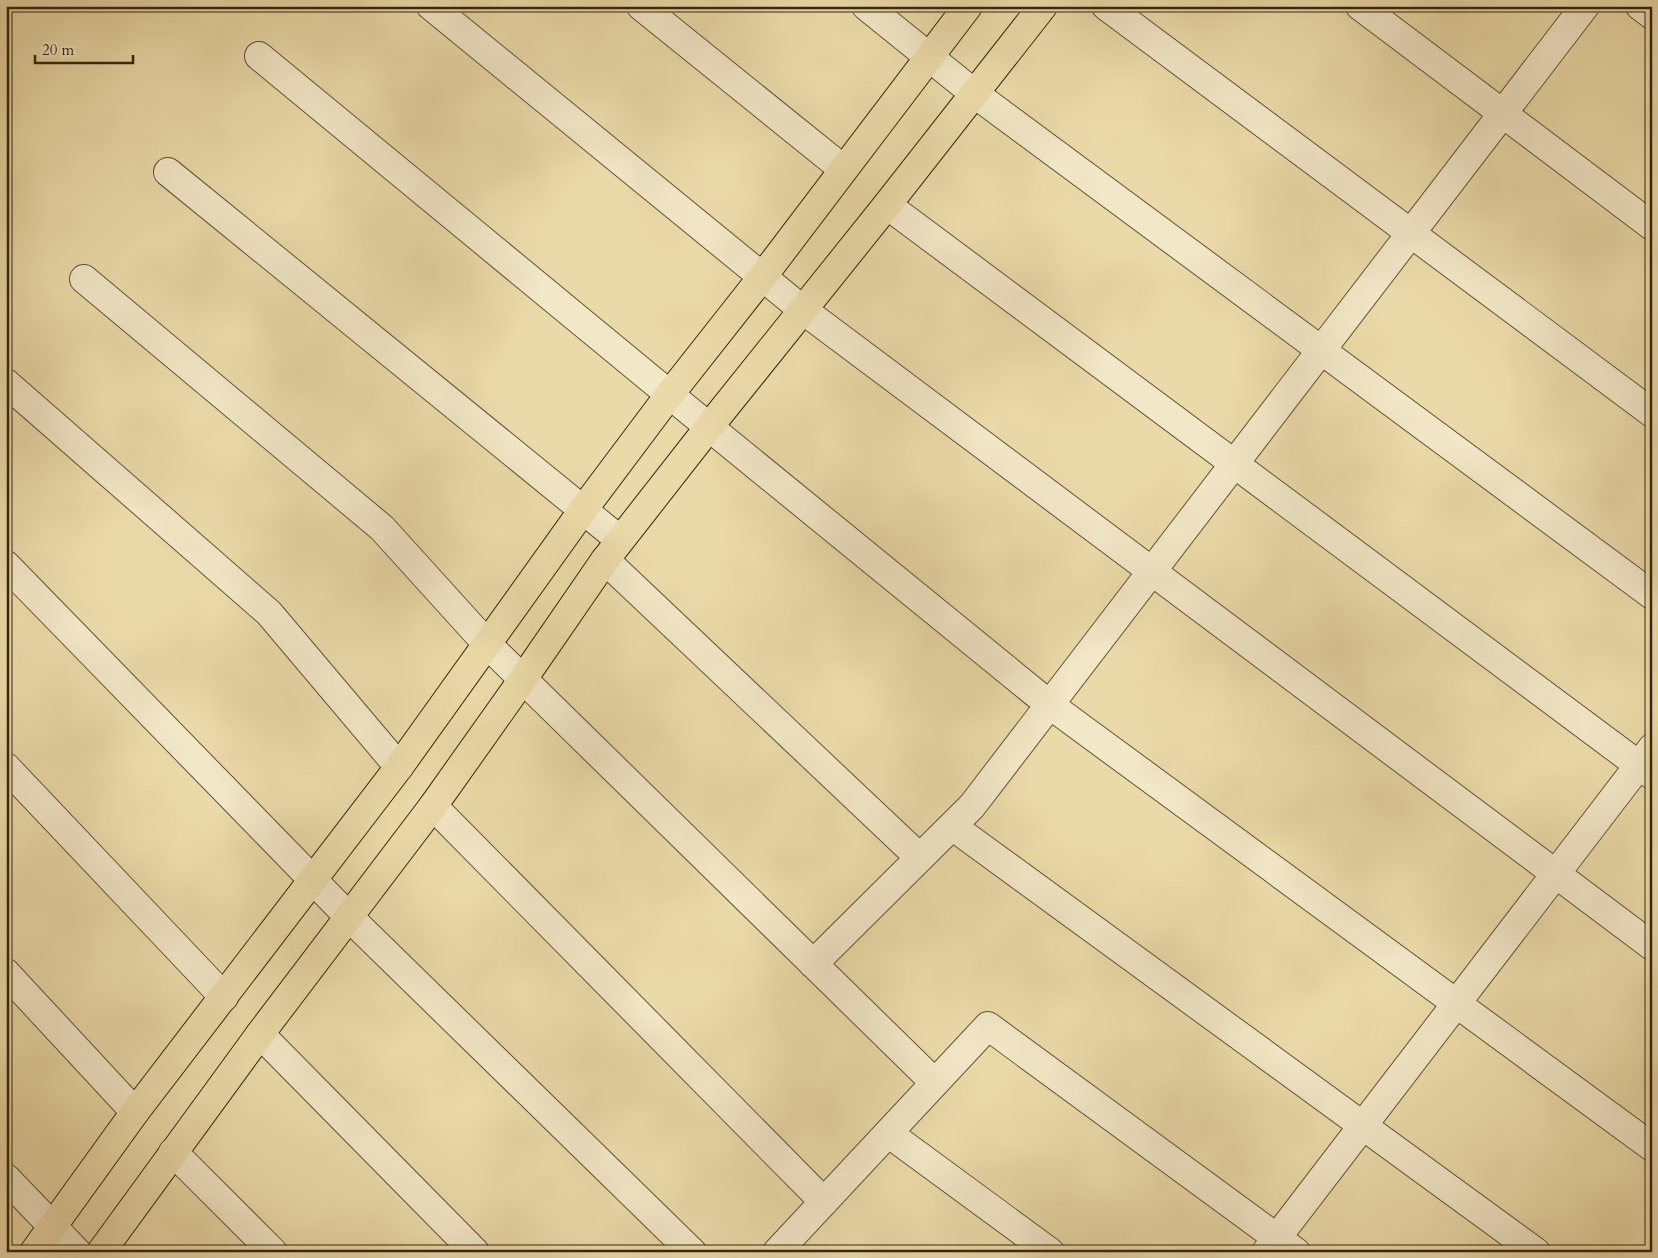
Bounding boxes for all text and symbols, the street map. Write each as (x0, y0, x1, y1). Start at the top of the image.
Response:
scale bar (35, 32, 132, 64)
text: 20 m (42, 40, 74, 60)

